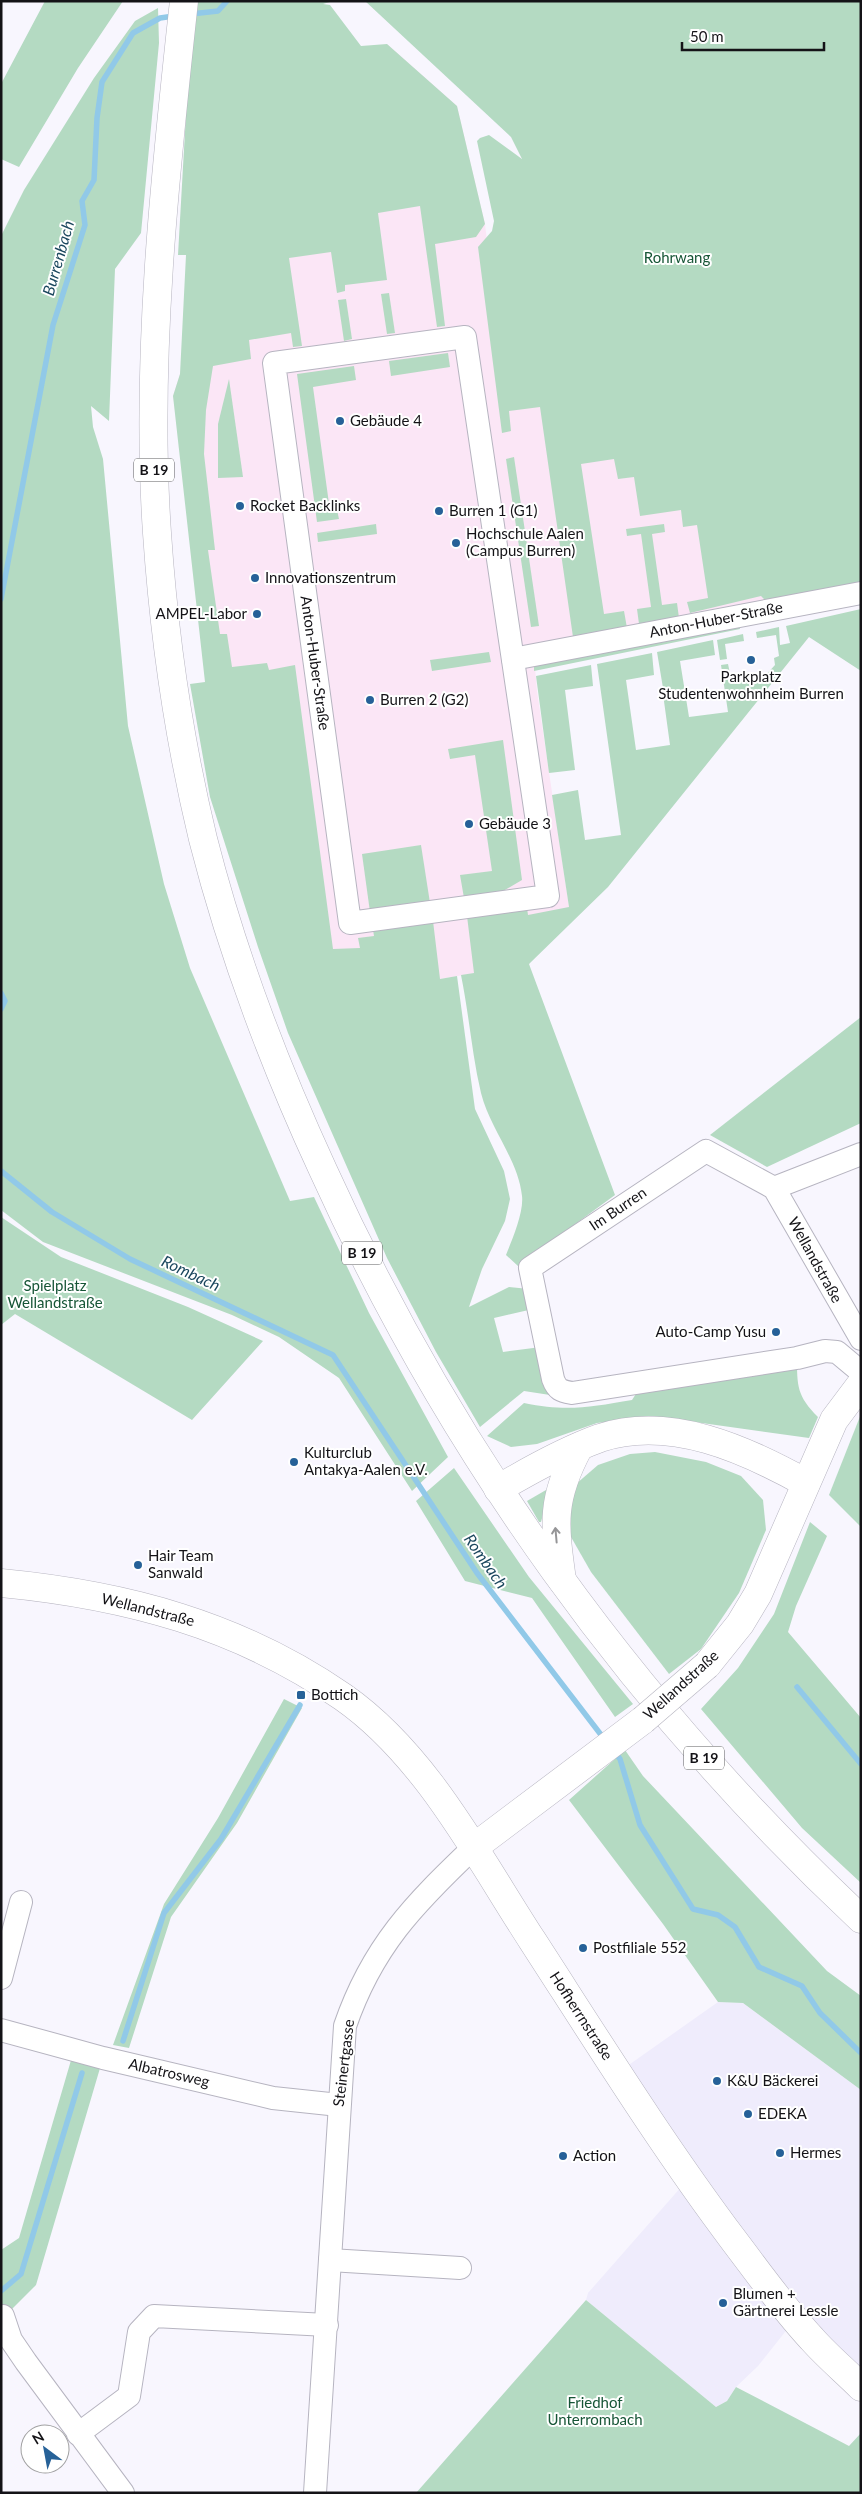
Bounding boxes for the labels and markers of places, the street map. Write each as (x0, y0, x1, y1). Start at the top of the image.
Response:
place label: Gebäude 4 (350, 411, 422, 429)
marker: Gebäude 4 (334, 415, 346, 427)
place label: Rocket Backlinks (250, 496, 360, 514)
marker: Rocket Backlinks (234, 500, 246, 512)
place label: Burren 1 (G1) (449, 501, 538, 519)
marker: Burren 1 (G1) (433, 505, 445, 517)
place label: Hochschule Aalen (Campus Burren) (466, 524, 584, 559)
marker: Hochschule Aalen (Campus Burren) (450, 537, 462, 549)
place label: Innovationszentrum (265, 568, 396, 586)
marker: Innovationszentrum (249, 572, 261, 584)
place label: AMPEL-Labor (156, 604, 248, 622)
marker: AMPEL-Labor (251, 608, 263, 620)
marker: Parkplatz Studentenwohnheim Burren (745, 654, 757, 666)
place label: Parkplatz Studentenwohnheim Burren (658, 667, 844, 702)
place label: Burren 2 (G2) (380, 690, 469, 708)
marker: Burren 2 (G2) (364, 694, 376, 706)
place label: Gebäude 3 (479, 814, 551, 832)
marker: Gebäude 3 (463, 818, 475, 830)
place label: Auto-Camp Yusu (655, 1322, 766, 1340)
marker: Auto-Camp Yusu (770, 1326, 782, 1338)
place label: Kulturclub Antakya-Aalen e.V. (304, 1443, 428, 1478)
marker: Kulturclub Antakya-Aalen e.V. (288, 1456, 300, 1468)
place label: Hair Team Sanwald (148, 1546, 214, 1581)
marker: Hair Team Sanwald (132, 1559, 144, 1571)
place label: Bottich (311, 1685, 358, 1703)
marker: Bottich (295, 1689, 307, 1701)
place label: Postfiliale 552 (593, 1938, 687, 1956)
marker: Postfiliale 552 (577, 1942, 589, 1954)
place label: K&U Bäckerei (727, 2071, 818, 2089)
marker: K&U Bäckerei (711, 2075, 723, 2087)
place label: EDEKA (758, 2104, 808, 2122)
marker: EDEKA (742, 2108, 754, 2120)
place label: Hermes (790, 2143, 841, 2161)
place label: Action (573, 2146, 616, 2164)
marker: Hermes (774, 2147, 786, 2159)
marker: Action (557, 2150, 569, 2162)
place label: Blumen + Gärtnerei Lessle (733, 2284, 839, 2319)
marker: Blumen + Gärtnerei Lessle (717, 2297, 729, 2309)

